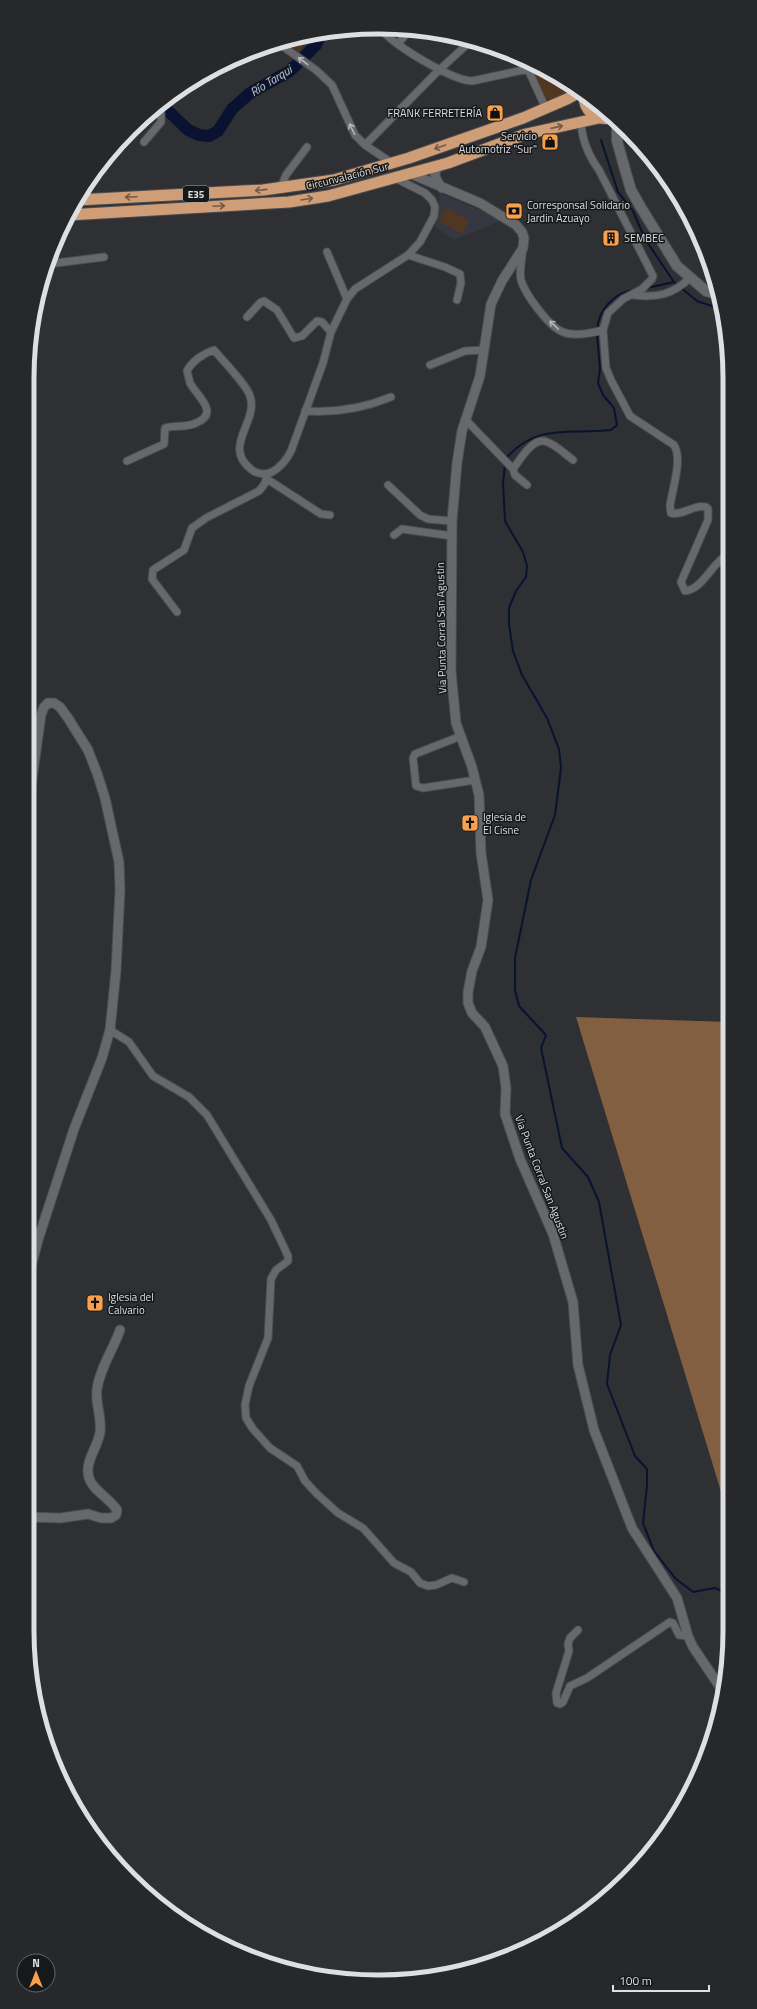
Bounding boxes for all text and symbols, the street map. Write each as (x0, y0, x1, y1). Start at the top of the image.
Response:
one-way arrow (297, 57, 308, 65)
water label: Río Tarqui (246, 59, 297, 101)
shop icon: FRANK FERRETERÍA (485, 103, 505, 123)
place label: FRANK FERRETERÍA (387, 105, 482, 121)
one-way arrow (550, 122, 563, 130)
one-way arrow (348, 123, 356, 135)
place label: Servicio Automotriz "Sur" (459, 128, 537, 157)
shop icon: Servicio Automotriz "Sur" (540, 132, 560, 152)
one-way arrow (434, 144, 447, 151)
street label: Circunvalación Sur (304, 158, 390, 194)
road number: E35 (183, 186, 209, 202)
one-way arrow (255, 186, 268, 193)
one-way arrow (125, 193, 138, 201)
one-way arrow (300, 195, 313, 203)
place label: Corresponsal Solidario Jardin Azuayo (527, 197, 630, 226)
bank icon: Corresponsal Solidario Jardin Azuayo (504, 201, 524, 221)
one-way arrow (212, 202, 225, 210)
building icon: SEMBEC (601, 228, 621, 248)
place label: SEMBEC (624, 230, 664, 246)
one-way arrow (550, 321, 560, 330)
street label: Via Punta Corral San Agustin (432, 562, 450, 694)
place label: Iglesia de El Cisne (483, 809, 527, 838)
church icon: Iglesia de El Cisne (460, 813, 480, 833)
street label: Via Punta Corral San Agustin (511, 1113, 573, 1241)
place label: Iglesia del Calvario (108, 1289, 154, 1318)
church icon: Iglesia del Calvario (85, 1293, 105, 1313)
north arrow (16, 1953, 56, 1993)
text: N (32, 1955, 40, 1971)
scale bar (613, 1967, 709, 1993)
text: 100 m (619, 1971, 652, 1990)

